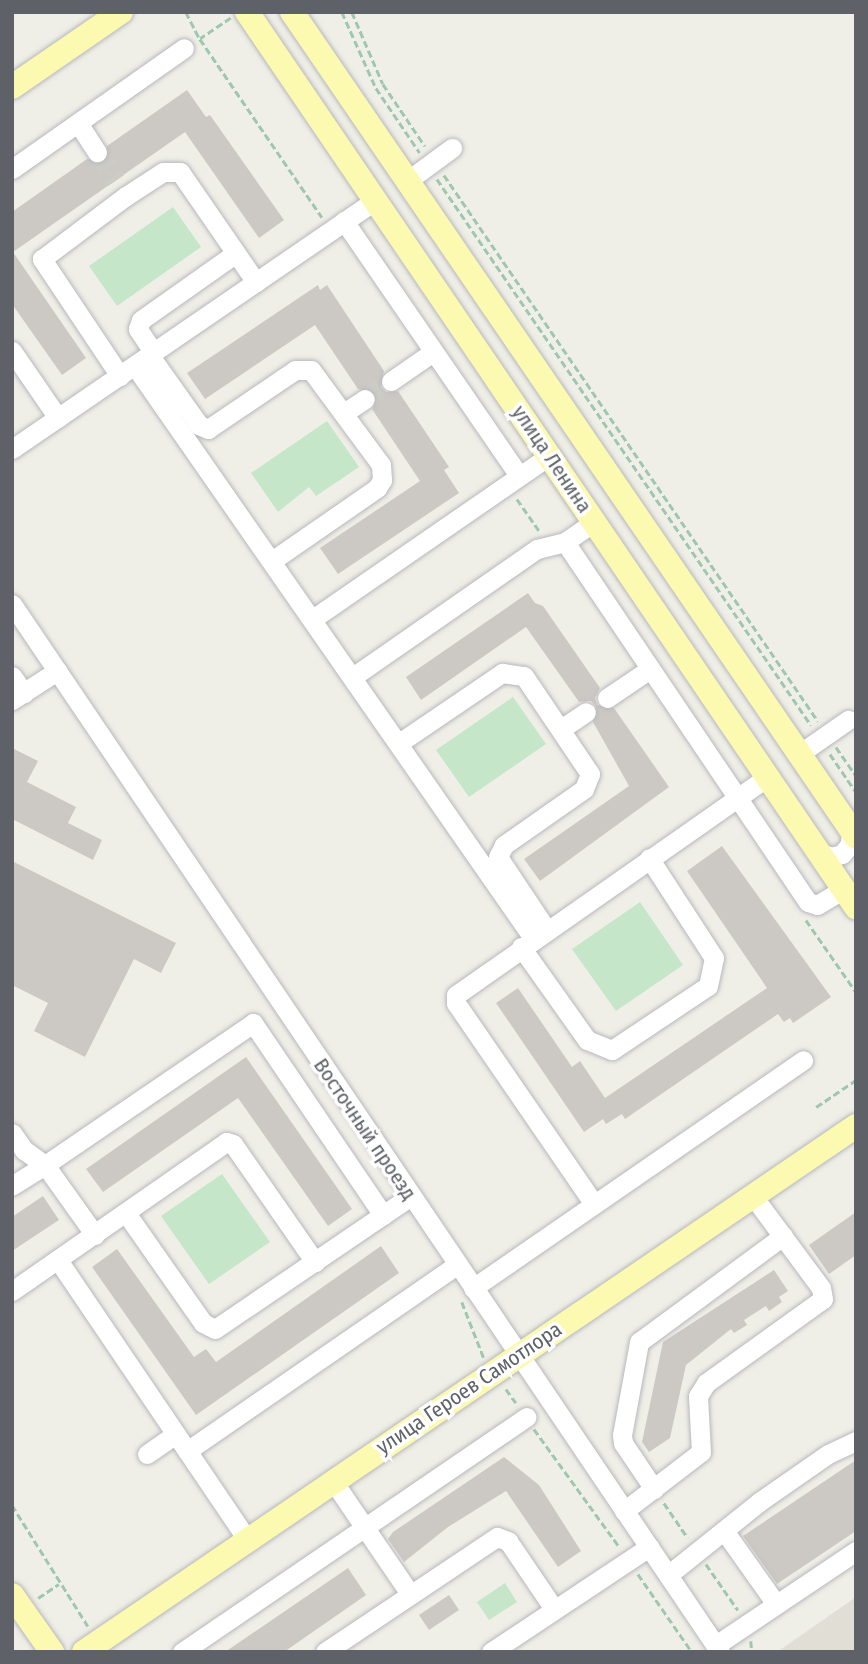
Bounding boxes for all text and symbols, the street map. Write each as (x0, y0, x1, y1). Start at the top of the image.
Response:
street label: улица Ленина (507, 400, 597, 518)
street label: Восточный проезд (308, 1053, 422, 1205)
street label: улица Героев Самотлора (371, 1317, 567, 1459)

